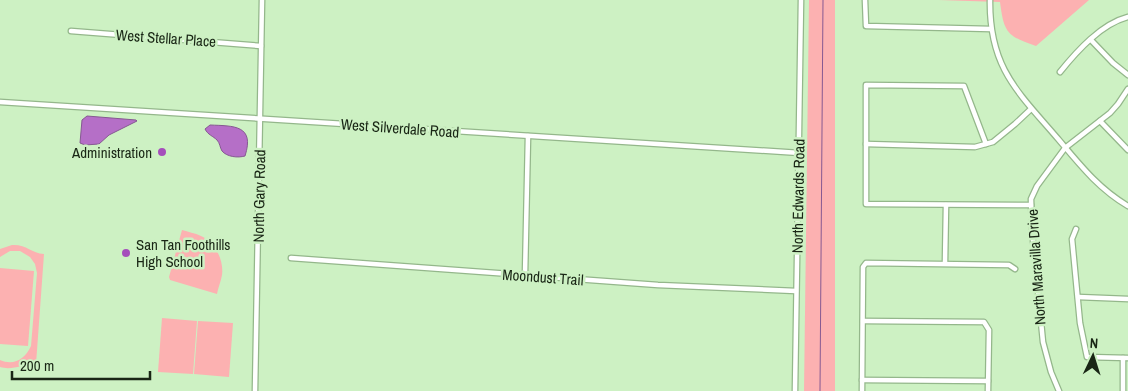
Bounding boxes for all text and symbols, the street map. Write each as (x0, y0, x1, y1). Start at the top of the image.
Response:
street label: West Stellar Place (115, 24, 217, 52)
street label: West Silverdale Road (340, 113, 460, 143)
street label: North Edwards Road (787, 139, 809, 253)
place label: Administration (71, 142, 152, 163)
marker: Administration (156, 146, 168, 158)
street label: North Gary Road (248, 149, 270, 243)
street label: North Maravilla Drive (1021, 208, 1051, 326)
place label: San Tan Foothills High School (136, 234, 230, 272)
marker: San Tan Foothills High School (120, 247, 132, 259)
street label: Moondust Trail (502, 264, 584, 290)
north arrow (1068, 331, 1118, 381)
text: N (1089, 334, 1099, 352)
scale bar (12, 348, 150, 380)
text: 200 m (20, 355, 54, 376)

